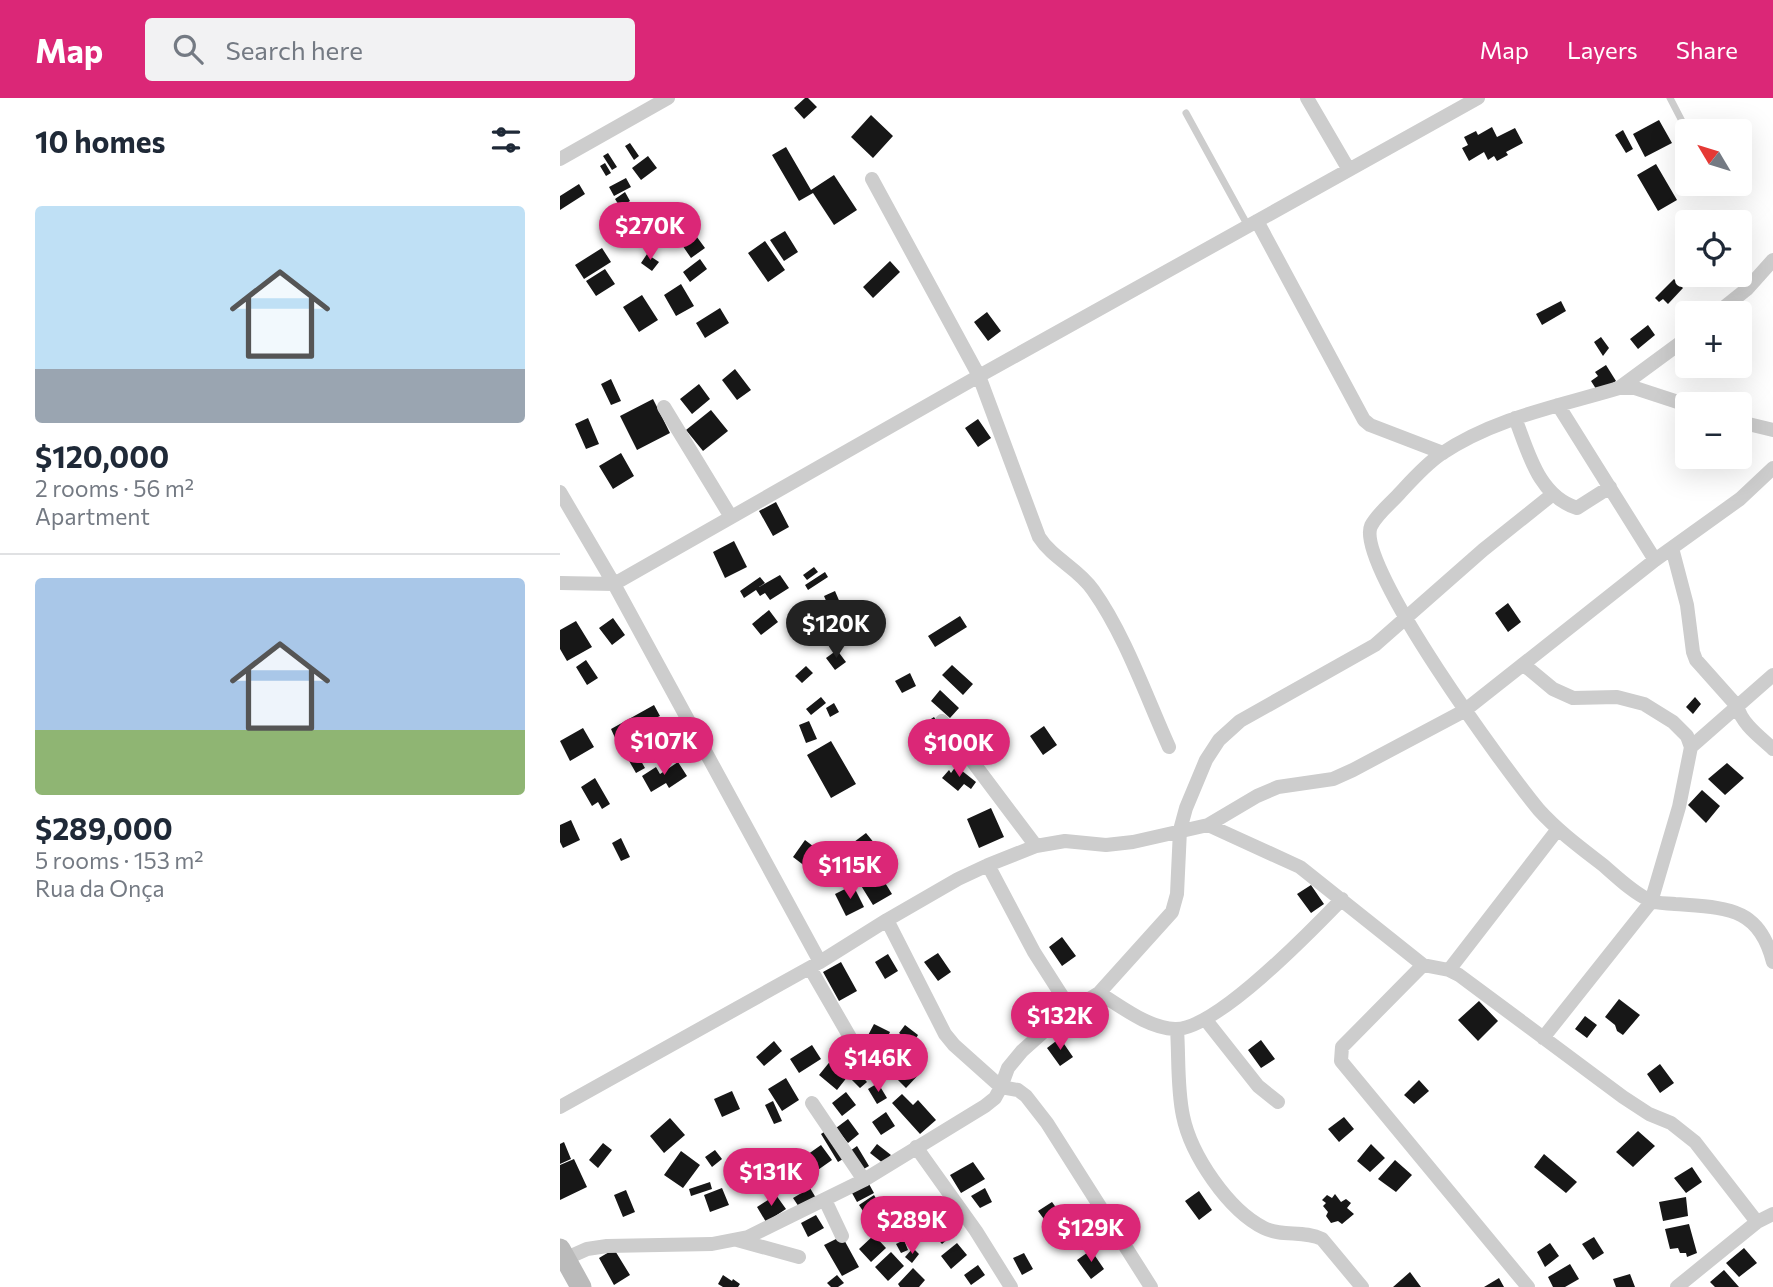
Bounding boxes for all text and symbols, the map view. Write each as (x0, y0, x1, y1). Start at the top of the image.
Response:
search box (145, 18, 635, 81)
text: Map (35, 29, 103, 70)
icon: search (169, 30, 207, 68)
text: Search here (225, 34, 363, 65)
text: Map (1480, 35, 1529, 64)
text: Layers (1567, 35, 1638, 64)
text: Share (1676, 35, 1738, 64)
north arrow (1675, 119, 1752, 196)
map controls (1675, 119, 1752, 469)
icon: filters (487, 121, 525, 159)
text: 10 homes (35, 122, 165, 159)
pin: $270K (601, 202, 699, 262)
button: locate (1675, 210, 1752, 287)
text: $270K (615, 211, 685, 239)
icon: home (217, 251, 343, 377)
button: + (1675, 301, 1752, 378)
button: − (1675, 392, 1752, 469)
text: $120,000 (35, 437, 169, 474)
text: 2 rooms · 56 m² (35, 474, 194, 502)
text: Apartment (35, 502, 150, 530)
pin: $120K (787, 601, 885, 660)
text: $120K (802, 609, 870, 637)
icon: home (217, 623, 343, 749)
pin: $107K (615, 718, 713, 777)
pin: $100K (910, 720, 1008, 779)
text: $107K (630, 726, 698, 754)
text: $100K (924, 728, 994, 756)
text: $289,000 (35, 809, 173, 846)
pin: $115K (801, 842, 899, 901)
text: 5 rooms · 153 m² (35, 846, 204, 874)
text: $115K (818, 850, 882, 878)
text: Rua da Onça (35, 874, 165, 902)
pin: $132K (1011, 992, 1109, 1052)
text: $132K (1027, 1001, 1093, 1029)
pin: $146K (829, 1034, 927, 1094)
text: $146K (844, 1043, 912, 1071)
pin: $131K (722, 1148, 820, 1208)
text: $131K (739, 1157, 803, 1185)
pin: $289K (863, 1196, 961, 1256)
pin: $129K (1042, 1204, 1140, 1264)
text: $289K (877, 1205, 947, 1233)
text: $129K (1058, 1213, 1124, 1241)

